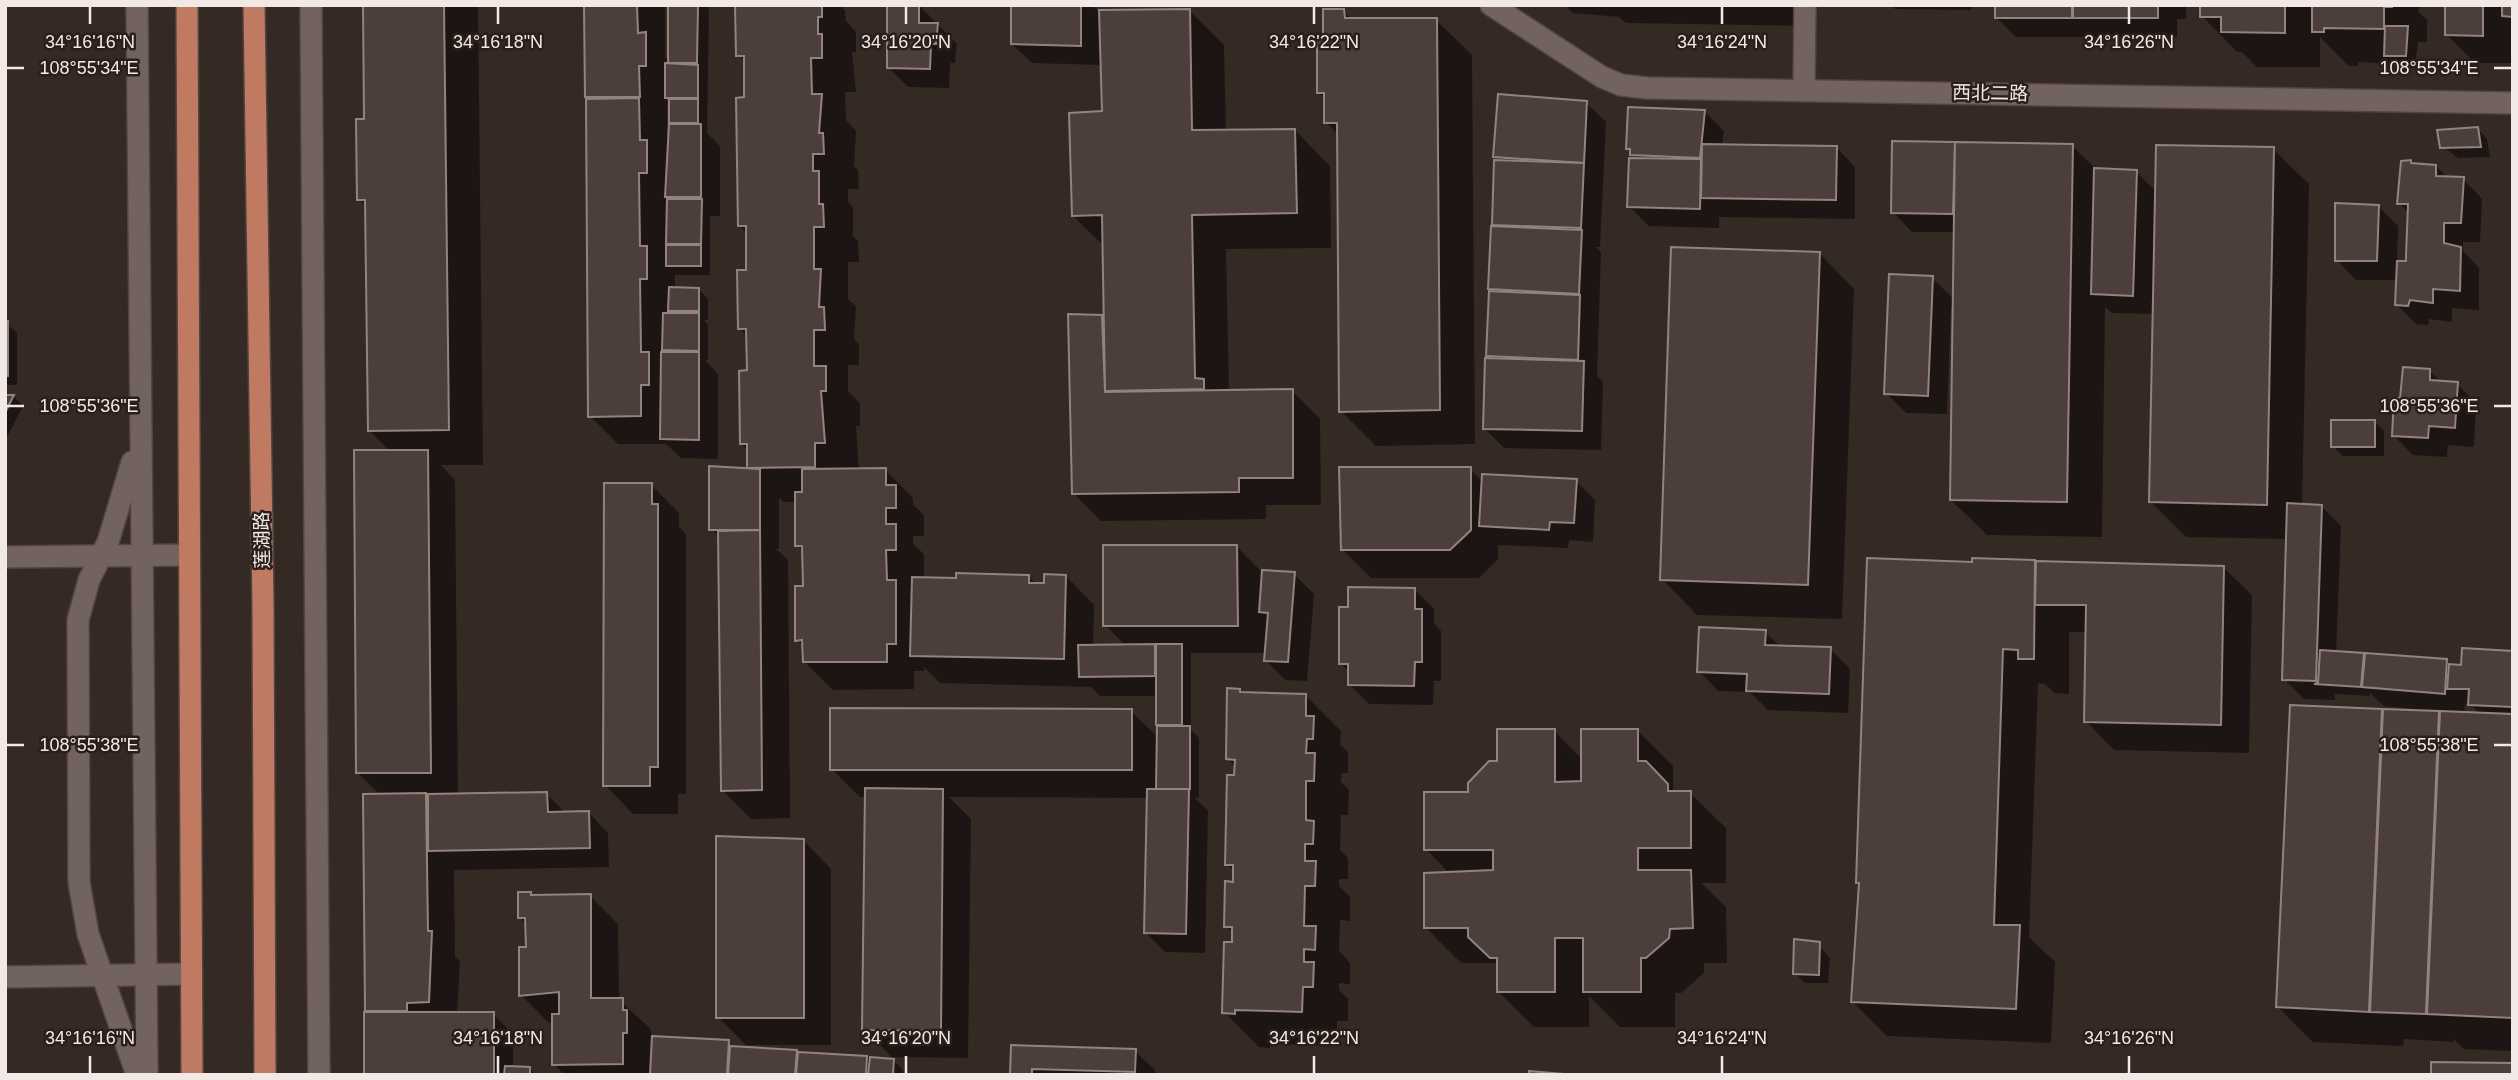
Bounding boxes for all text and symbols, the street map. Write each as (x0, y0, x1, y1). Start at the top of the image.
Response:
text: 34°16'16"N (45, 32, 135, 52)
text: 34°16'18"N (453, 32, 543, 52)
text: 34°16'20"N (861, 32, 951, 52)
text: 34°16'22"N (1269, 32, 1359, 52)
text: 34°16'24"N (1677, 32, 1767, 52)
text: 34°16'26"N (2084, 32, 2174, 52)
text: 108°55'34"E (39, 58, 139, 78)
text: 108°55'34"E (2379, 58, 2479, 78)
street label: 西北二路 (1952, 82, 2028, 104)
text: 108°55'36"E (39, 396, 139, 416)
text: 108°55'36"E (2379, 396, 2479, 416)
street label: 莲湖路 (251, 511, 273, 569)
text: 108°55'38"E (39, 735, 139, 755)
text: 108°55'38"E (2379, 735, 2479, 755)
text: 34°16'16"N (45, 1028, 135, 1048)
text: 34°16'18"N (453, 1028, 543, 1048)
text: 34°16'20"N (861, 1028, 951, 1048)
text: 34°16'22"N (1269, 1028, 1359, 1048)
text: 34°16'24"N (1677, 1028, 1767, 1048)
text: 34°16'26"N (2084, 1028, 2174, 1048)

